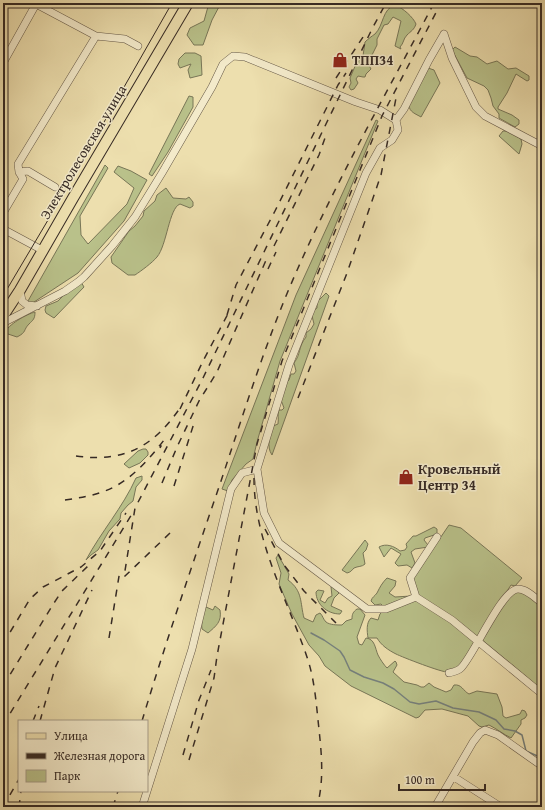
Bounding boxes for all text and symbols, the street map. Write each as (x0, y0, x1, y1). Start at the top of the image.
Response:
place label: ТПП34 (352, 50, 394, 70)
shop icon: ТПП34 (331, 51, 349, 69)
street label: Электролесовская улица (35, 81, 131, 223)
place label: Кровельный Центр 34 (418, 459, 501, 495)
shop icon: Кровельный Центр 34 (397, 468, 415, 486)
legend (18, 720, 148, 792)
text: Улица (54, 727, 88, 744)
text: Железная дорога (53, 747, 145, 764)
scale bar (399, 766, 485, 792)
text: Парк (54, 767, 81, 784)
text: 100 m (405, 771, 435, 788)

